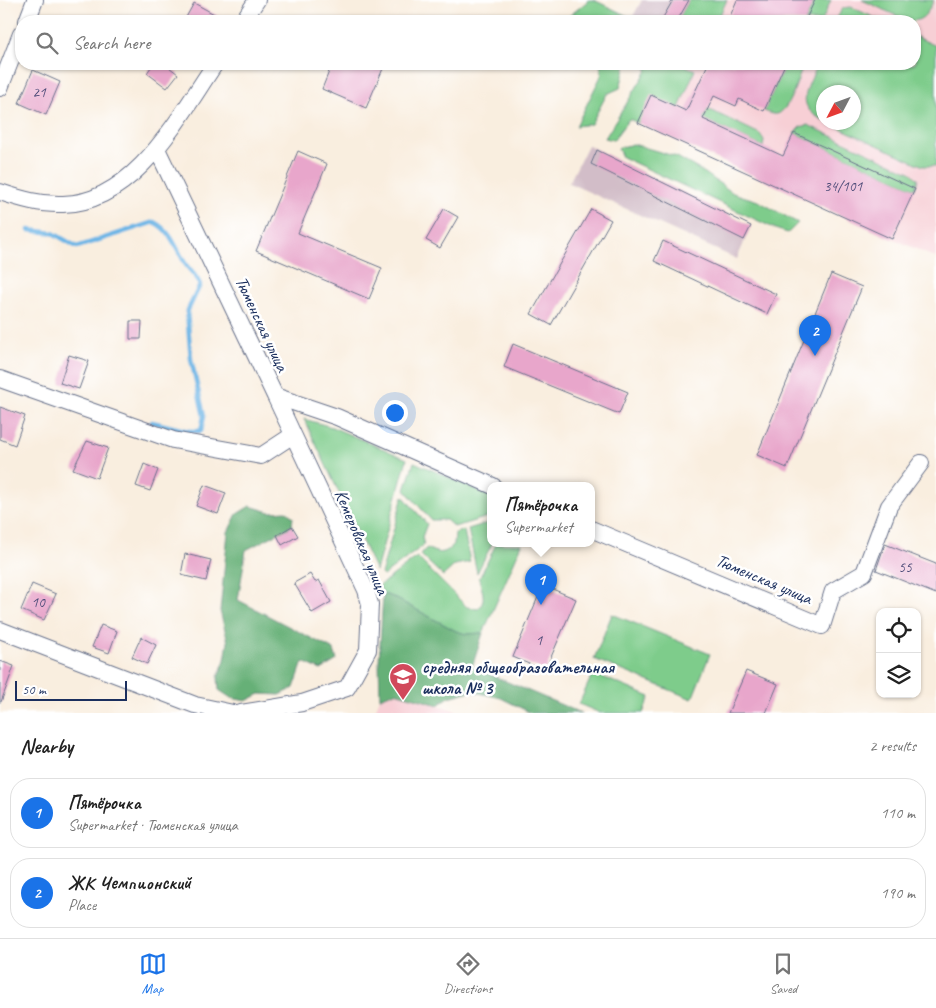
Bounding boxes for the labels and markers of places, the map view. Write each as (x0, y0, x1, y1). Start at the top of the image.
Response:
pin: 2 (799, 315, 831, 356)
pin: 1 (525, 564, 557, 605)
place label: средняя общеобразовательная школа № 3 (422, 656, 615, 699)
school or university icon: средняя общеобразовательная школа № 3 (388, 662, 418, 701)

